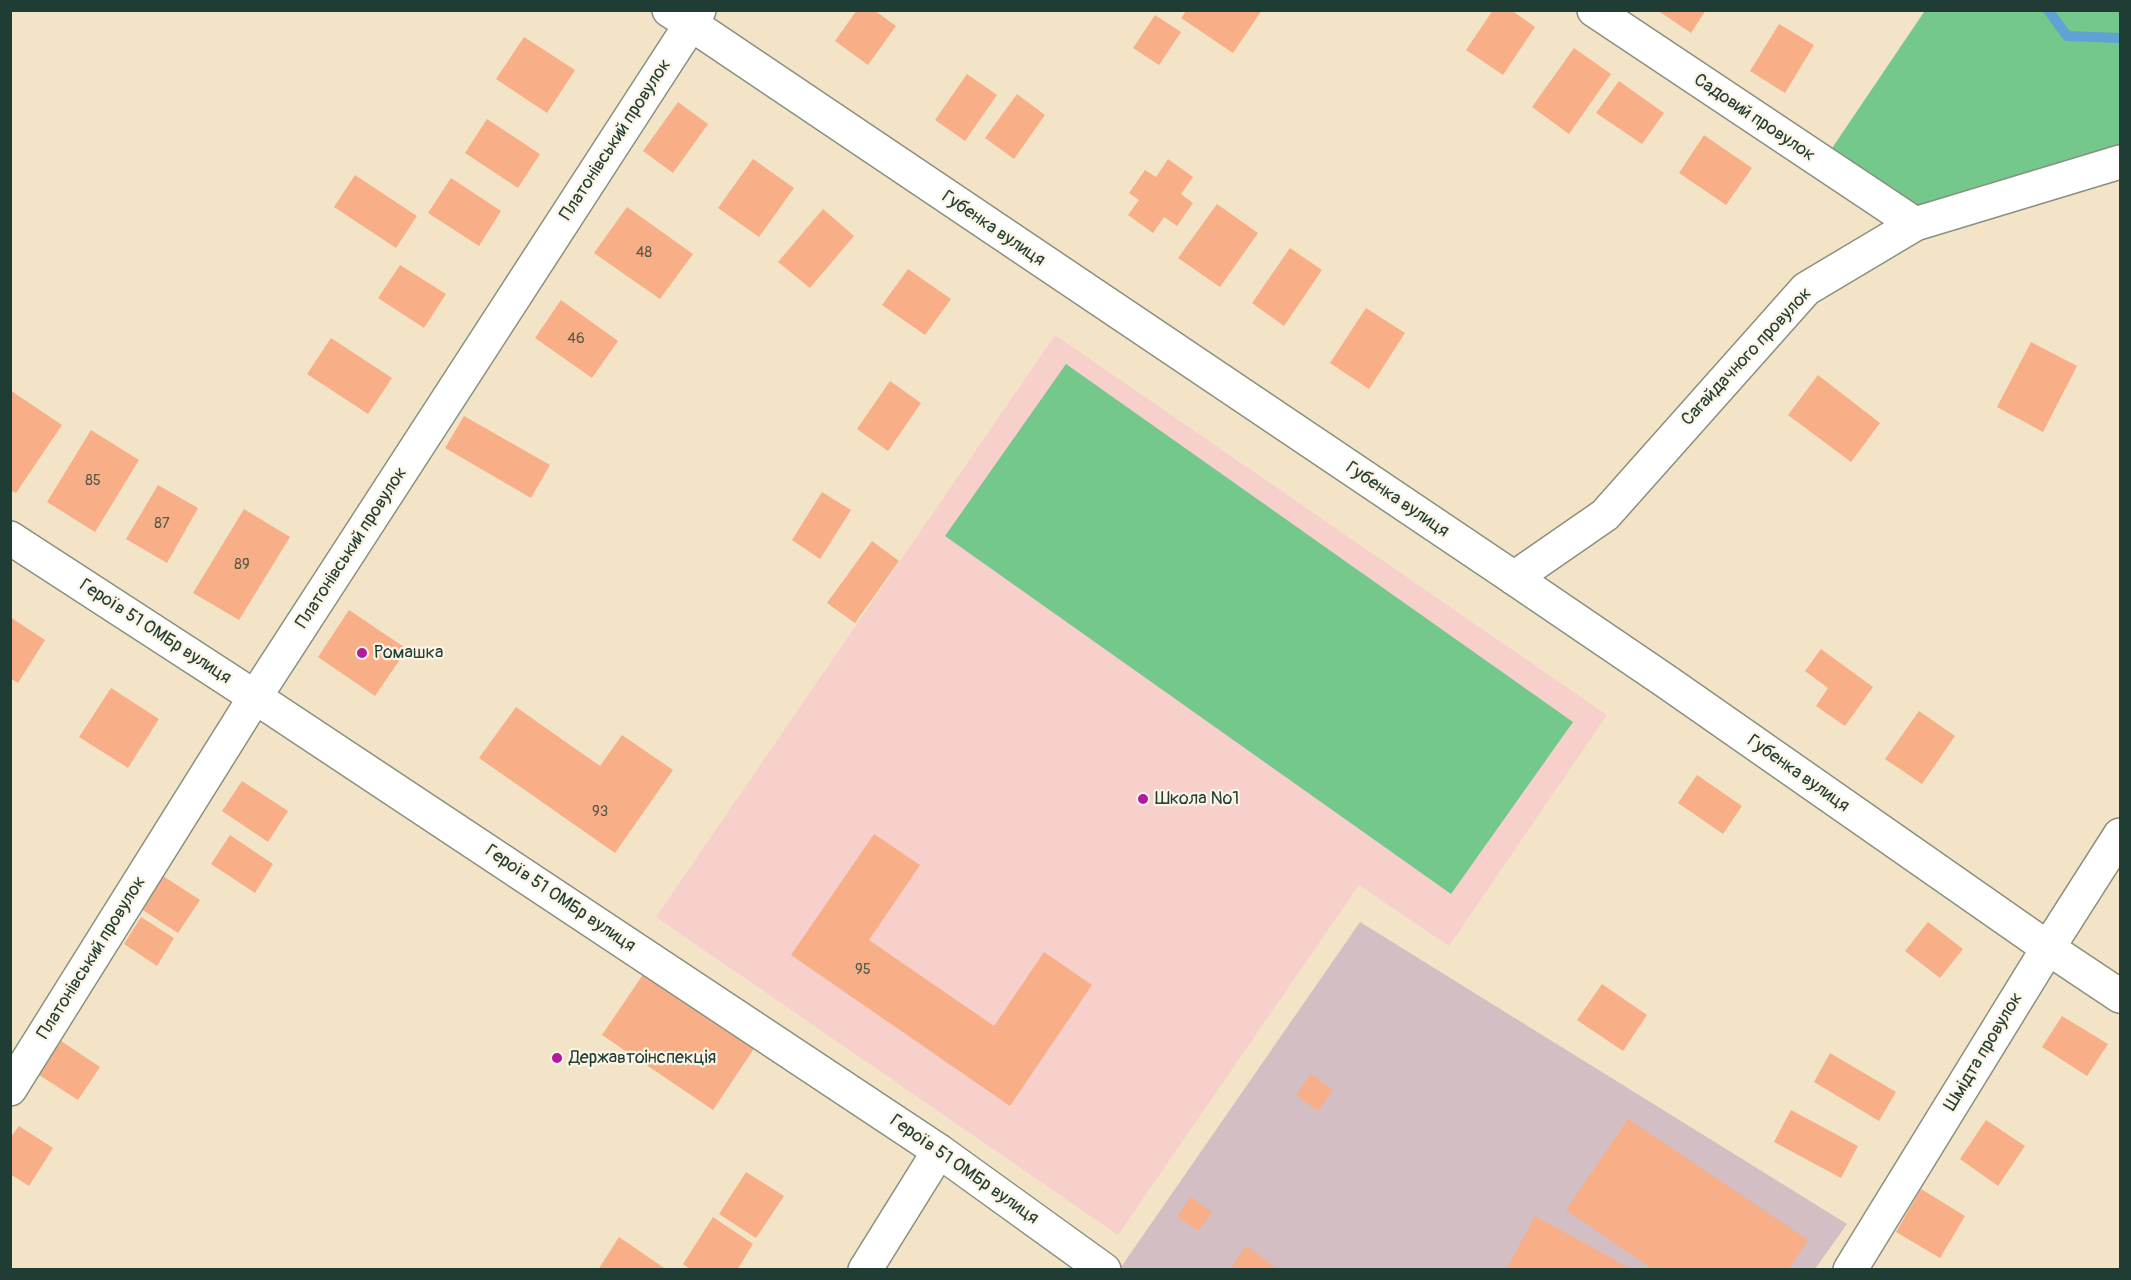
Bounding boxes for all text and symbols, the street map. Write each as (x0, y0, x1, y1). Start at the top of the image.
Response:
street label: Платонівський провулок (556, 55, 676, 225)
street label: Садовий провулок (1689, 69, 1819, 167)
street label: Губенка вулиця (937, 187, 1049, 271)
house number: 48 (636, 244, 652, 262)
street label: Сагайдачного провулок (1677, 283, 1817, 431)
house number: 46 (567, 330, 585, 348)
street label: Губенка вулиця (1341, 458, 1453, 542)
street label: Платонівський провулок (292, 463, 412, 633)
house number: 85 (85, 472, 101, 490)
house number: 87 (154, 515, 170, 533)
house number: 89 (234, 556, 250, 574)
street label: Героїв 51 ОМБр вулиця (75, 575, 235, 689)
place label: Ромашка (374, 642, 443, 664)
marker: Ромашка (355, 646, 369, 660)
street label: Губенка вулиця (1743, 731, 1853, 817)
place label: Школа №1 (1155, 788, 1239, 810)
marker: Школа №1 (1136, 792, 1150, 806)
house number: 93 (592, 803, 608, 821)
street label: Героїв 51 ОМБр вулиця (481, 841, 639, 957)
street label: Платонівський провулок (33, 873, 151, 1043)
house number: 95 (855, 961, 871, 979)
street label: Шмідта провулок (1940, 989, 2028, 1115)
place label: Державтоінспекція (569, 1047, 716, 1069)
marker: Державтоінспекція (550, 1051, 564, 1065)
street label: Героїв 51 ОМБр вулиця (885, 1111, 1043, 1229)

